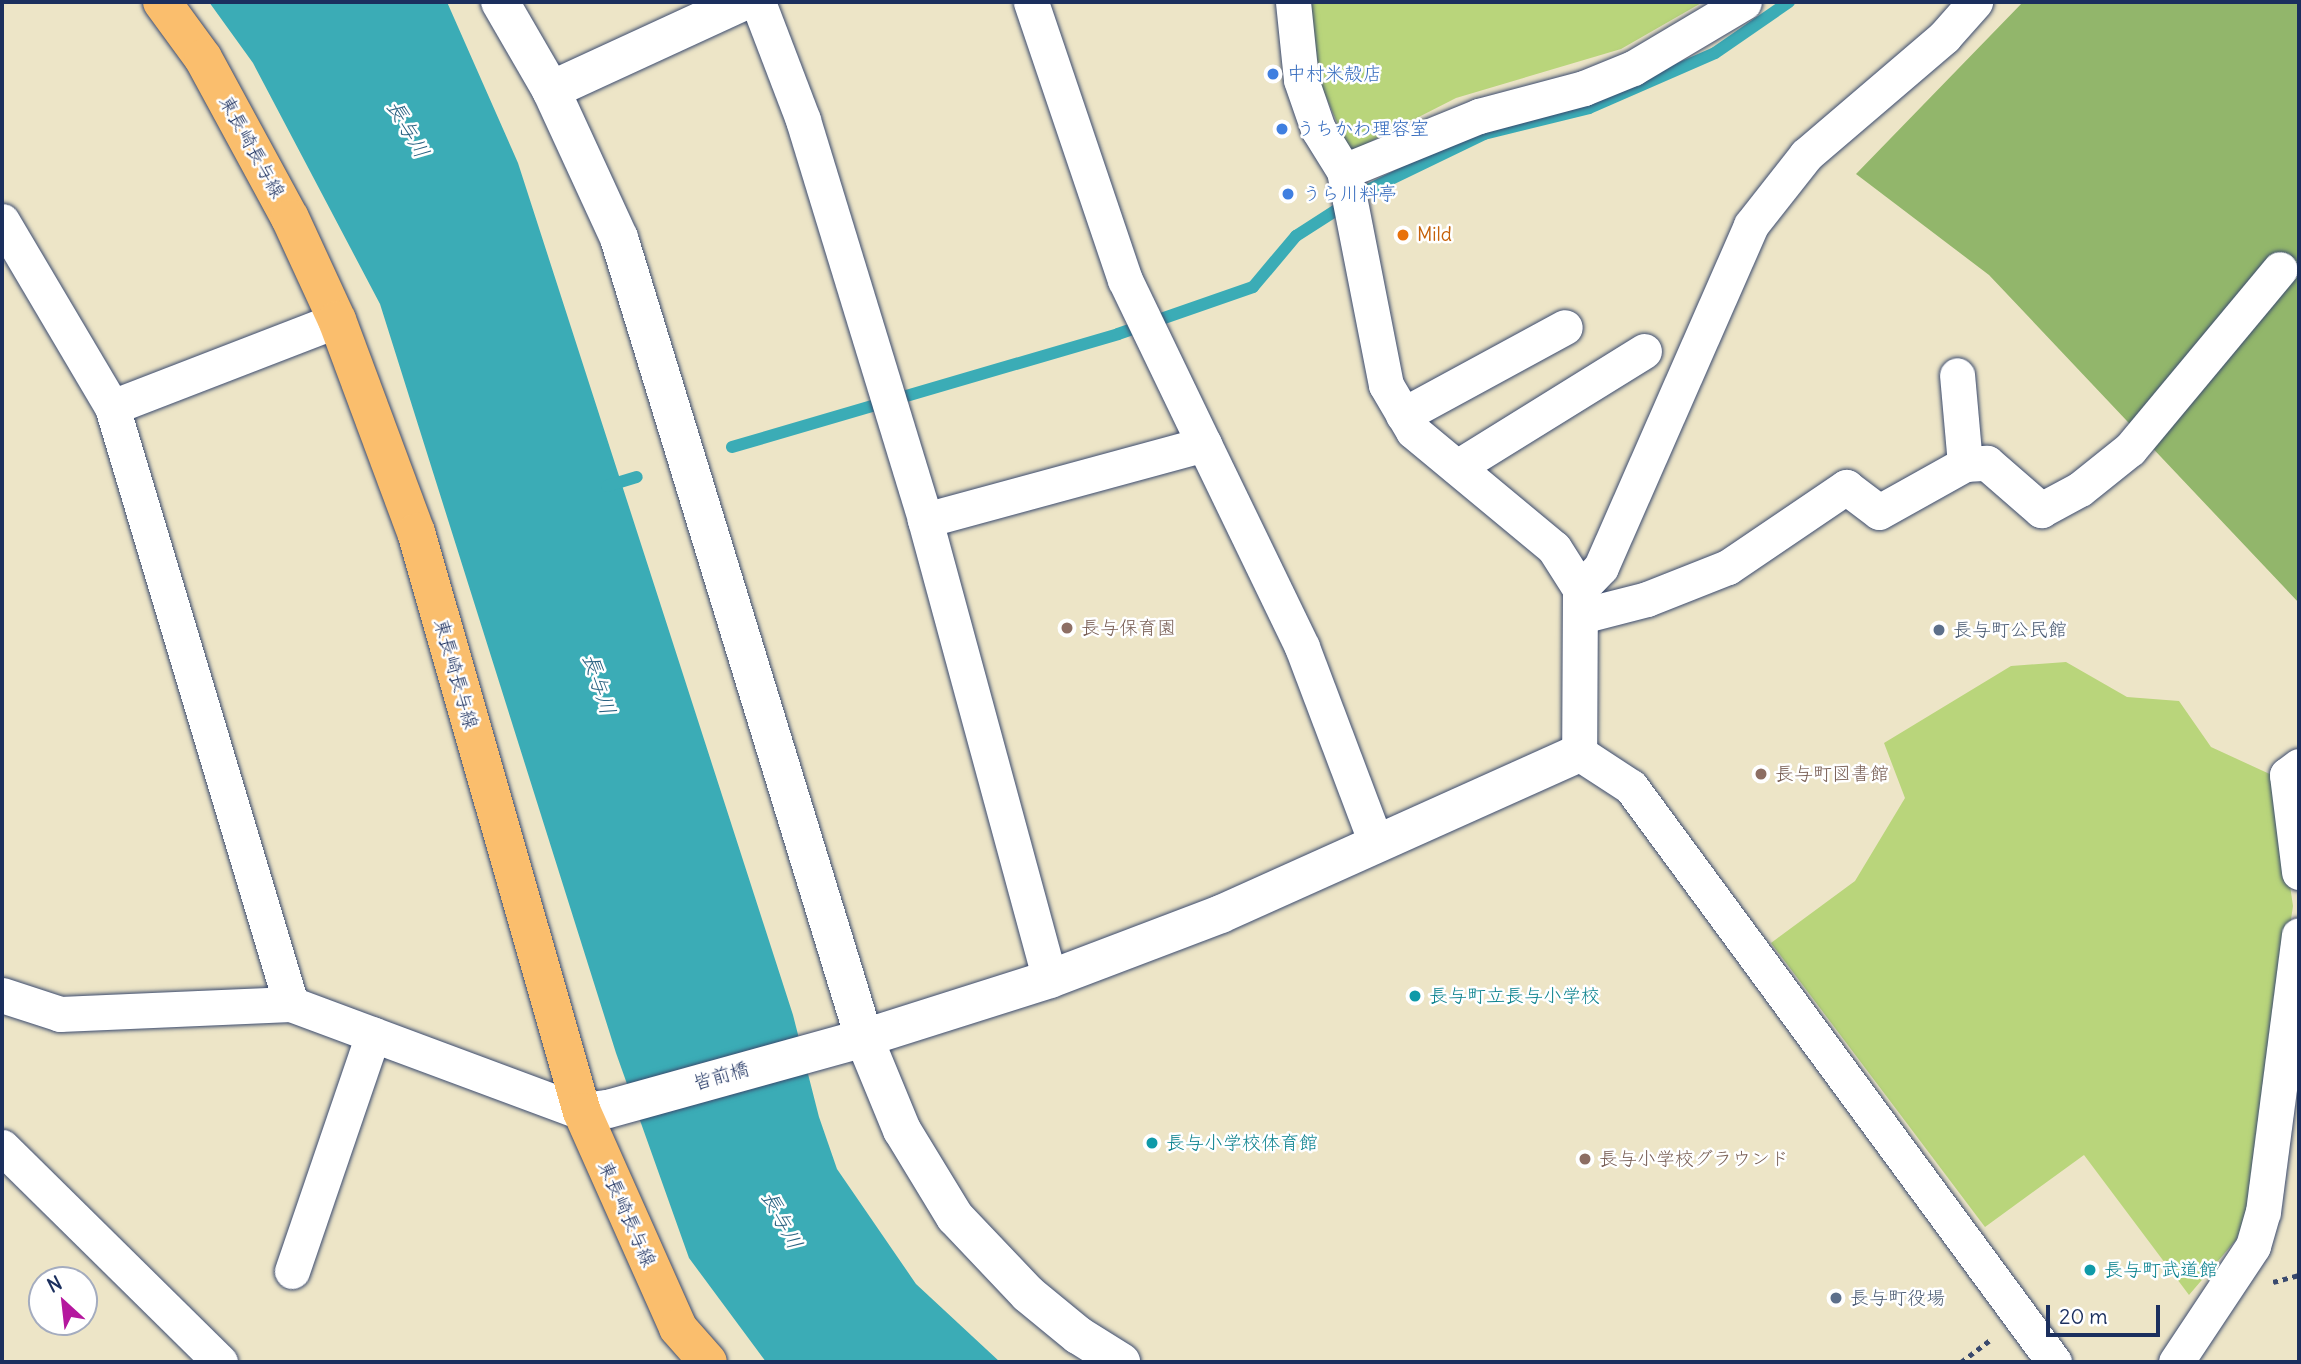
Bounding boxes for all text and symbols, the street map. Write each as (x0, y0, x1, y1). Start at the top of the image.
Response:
place label: 中村米殻店 (1287, 63, 1382, 85)
marker: 中村米殻店 (1265, 66, 1281, 82)
street label: 東長崎長与線 (214, 92, 290, 202)
water label: 長与川 (381, 95, 435, 163)
place label: うちかわ理容室 (1296, 118, 1429, 140)
marker: うちかわ理容室 (1274, 121, 1290, 137)
place label: うら川料亭 (1302, 183, 1397, 205)
marker: うら川料亭 (1280, 186, 1296, 202)
place label: Mild (1417, 224, 1452, 246)
marker: Mild (1395, 227, 1411, 243)
street label: 東長崎長与線 (429, 616, 483, 732)
place label: 長与保育園 (1081, 617, 1176, 639)
place label: 長与町公民館 (1953, 619, 2067, 641)
marker: 長与保育園 (1059, 620, 1075, 636)
marker: 長与町公民館 (1931, 622, 1947, 638)
water label: 長与川 (577, 650, 621, 718)
place label: 長与町図書館 (1775, 763, 1889, 785)
marker: 長与町図書館 (1753, 766, 1769, 782)
place label: 長与町立長与小学校 (1429, 985, 1600, 1007)
marker: 長与町立長与小学校 (1407, 988, 1423, 1004)
street label: 皆前橋 (690, 1057, 752, 1095)
place label: 長与小学校体育館 (1166, 1132, 1318, 1154)
marker: 長与小学校体育館 (1144, 1135, 1160, 1151)
place label: 長与小学校グラウンド (1599, 1148, 1789, 1170)
marker: 長与小学校グラウンド (1577, 1151, 1593, 1167)
street label: 東長崎長与線 (593, 1157, 661, 1271)
water label: 長与川 (756, 1186, 808, 1254)
place label: 長与町武道館 (2104, 1259, 2218, 1281)
marker: 長与町武道館 (2082, 1262, 2098, 1278)
north arrow (28, 1266, 98, 1336)
text: N (43, 1270, 66, 1298)
place label: 長与町役場 (1850, 1287, 1945, 1309)
marker: 長与町役場 (1828, 1290, 1844, 1306)
scale bar (2049, 1290, 2163, 1334)
text: 20 m (2059, 1303, 2108, 1330)

